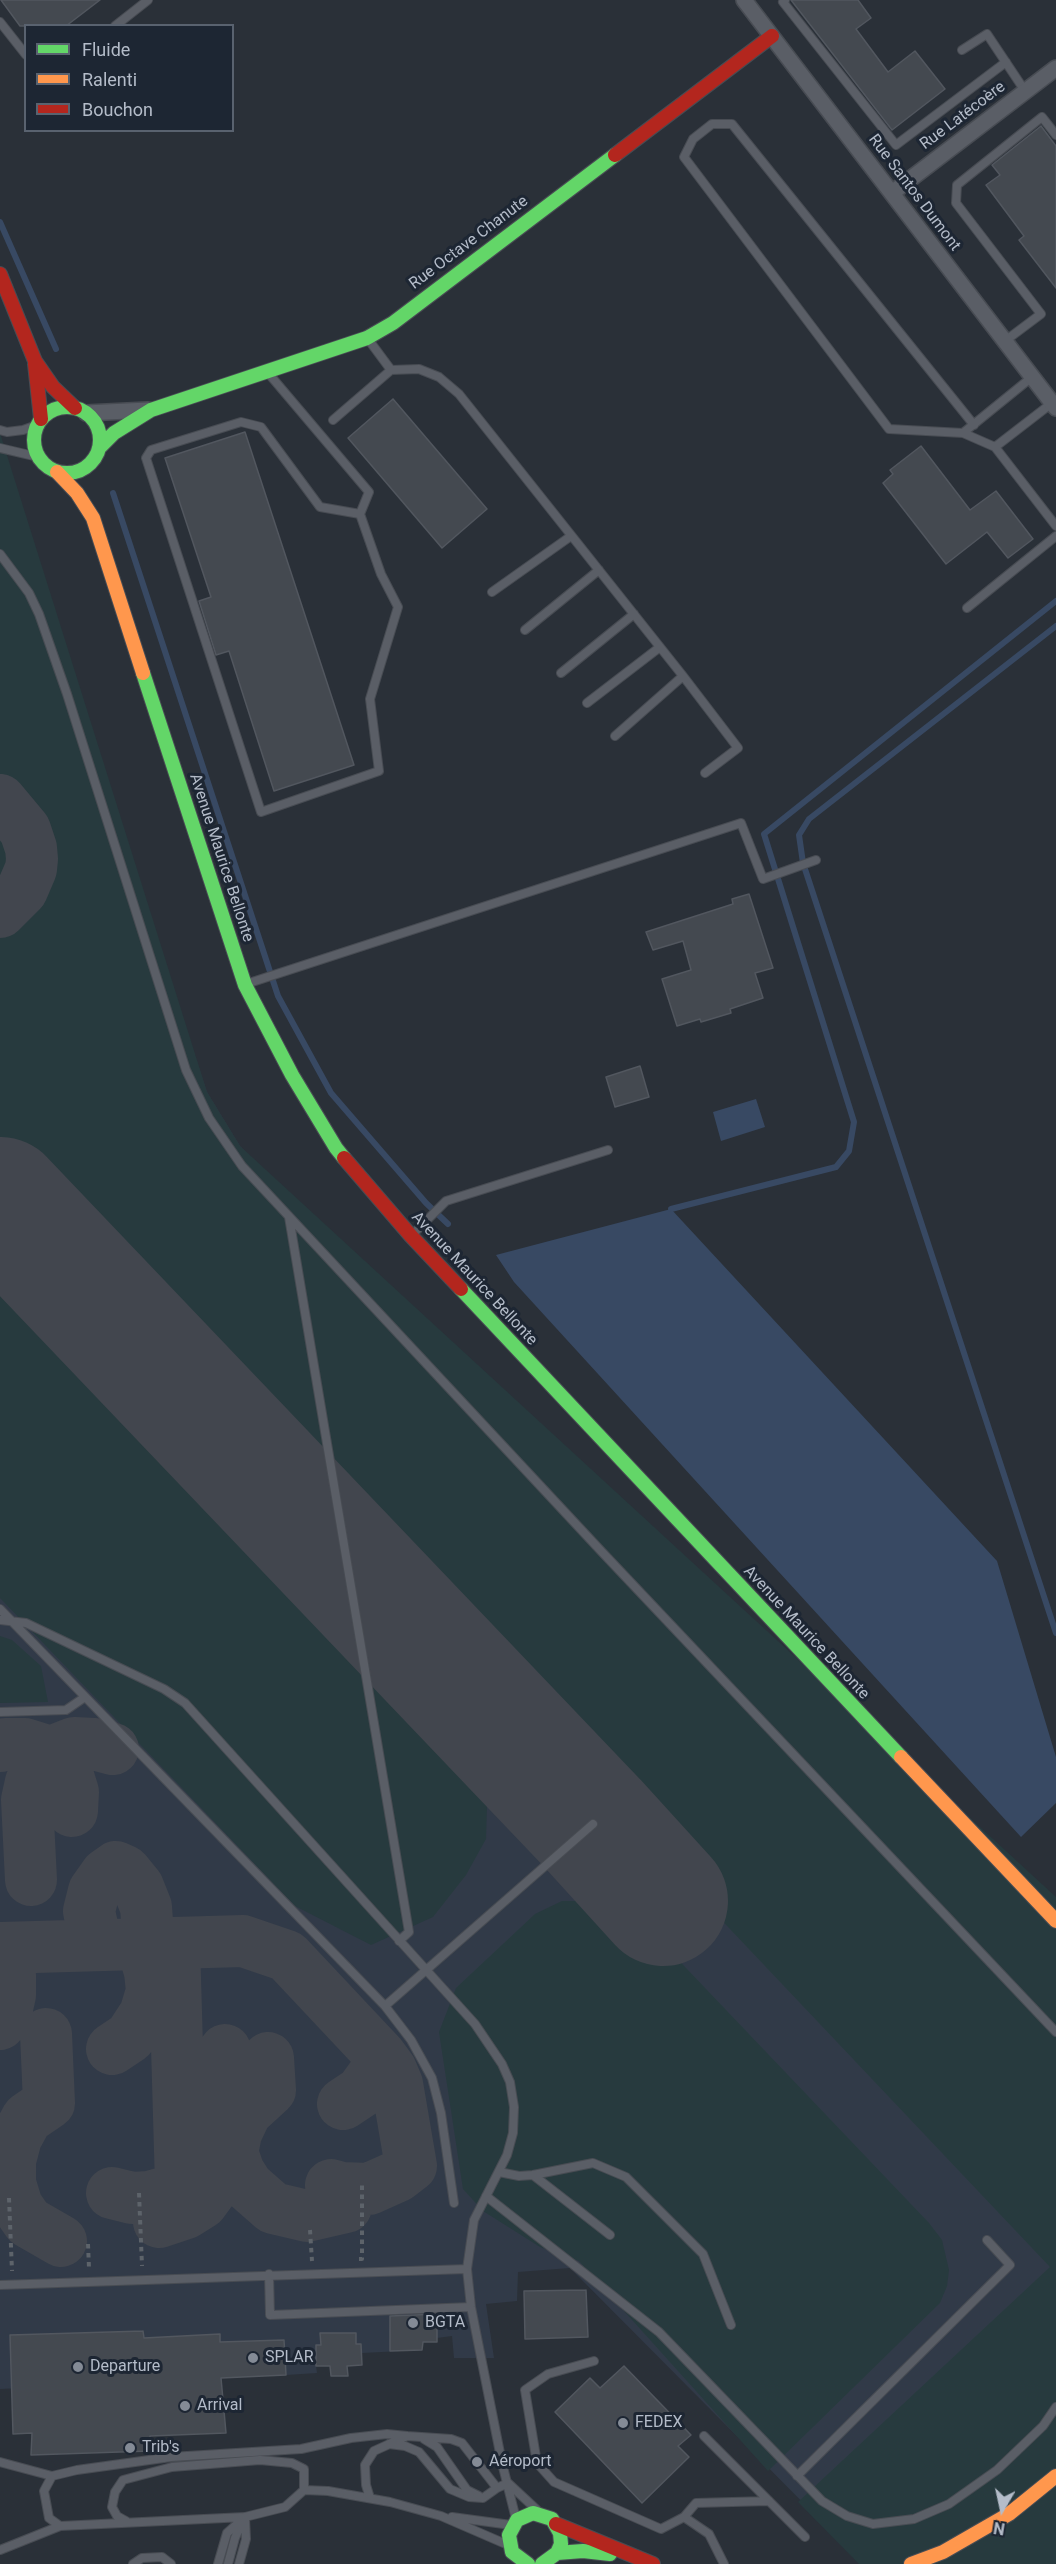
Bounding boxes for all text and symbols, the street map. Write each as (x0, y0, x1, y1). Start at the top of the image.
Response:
legend (24, 24, 234, 132)
text: Fluide (82, 39, 130, 60)
text: Ralenti (82, 69, 137, 90)
street label: Rue Latécoère (917, 78, 1009, 154)
text: Bouchon (82, 99, 153, 120)
street label: Rue Santos Dumont (864, 131, 964, 255)
street label: Rue Octave Chanute (406, 192, 532, 294)
street label: Avenue Maurice Bellonte (185, 771, 257, 945)
street label: Avenue Maurice Bellonte (407, 1208, 541, 1350)
street label: Avenue Maurice Bellonte (739, 1562, 873, 1704)
place label: BGTA (425, 2313, 465, 2333)
marker: BGTA (406, 2316, 420, 2330)
place label: SPLAR (265, 2348, 314, 2368)
marker: SPLAR (246, 2351, 260, 2365)
place label: Departure (90, 2357, 160, 2377)
marker: Departure (71, 2360, 85, 2374)
place label: Arrival (197, 2396, 242, 2416)
marker: Arrival (178, 2399, 192, 2413)
place label: FEDEX (635, 2413, 683, 2433)
marker: FEDEX (616, 2416, 630, 2430)
place label: Trib's (142, 2438, 179, 2458)
marker: Trib's (123, 2441, 137, 2455)
place label: Aéroport (489, 2452, 551, 2472)
marker: Aéroport (470, 2455, 484, 2469)
north arrow (972, 2480, 1032, 2540)
text: N (992, 2518, 1006, 2539)

